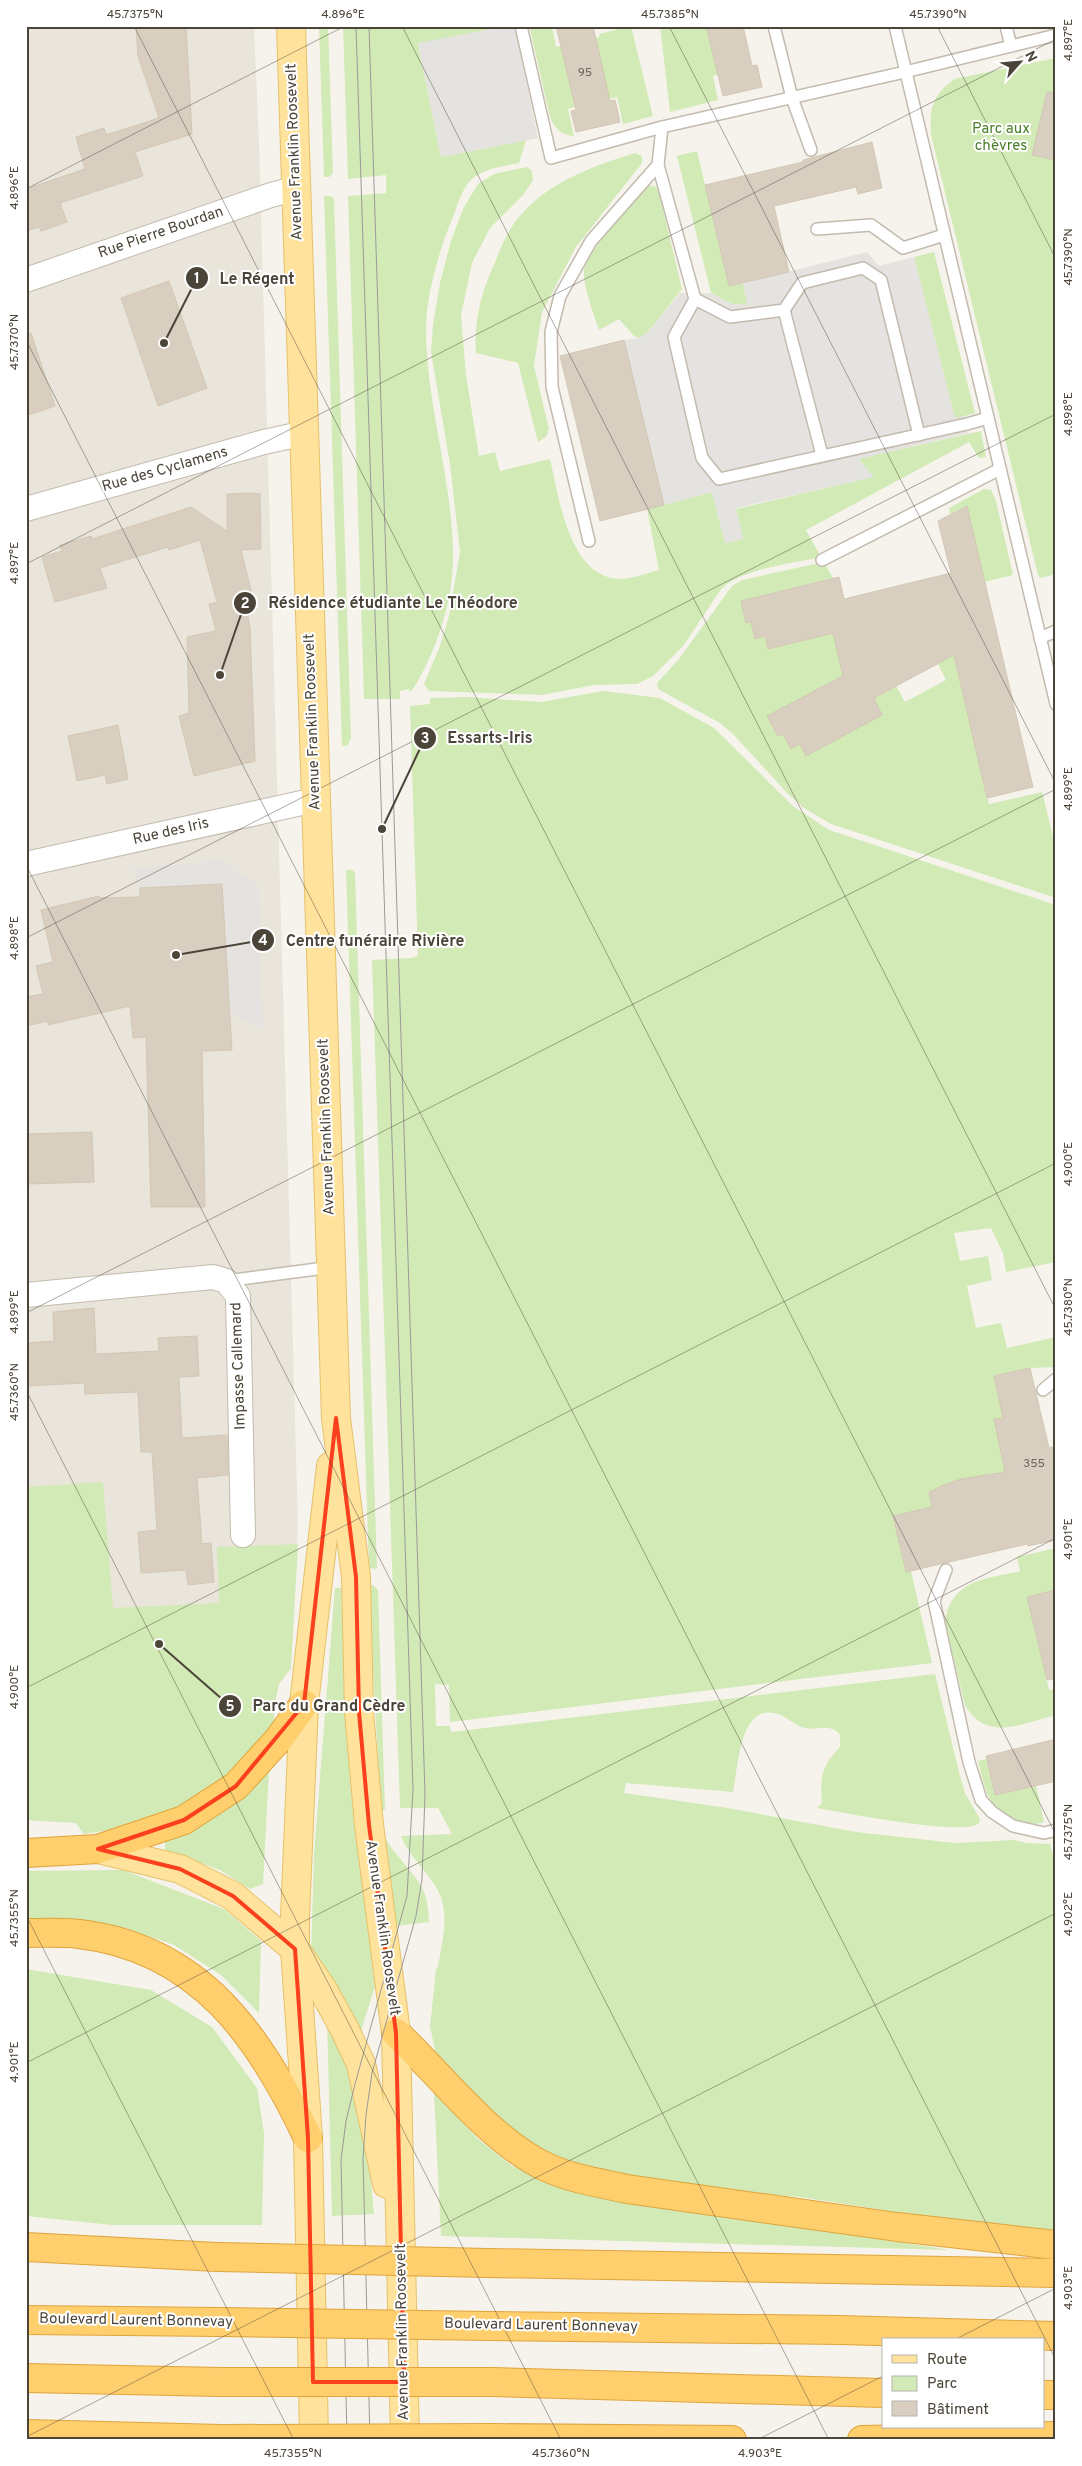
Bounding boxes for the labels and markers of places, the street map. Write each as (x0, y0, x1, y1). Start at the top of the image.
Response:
callout: Le Régent (184, 262, 304, 293)
callout: Résidence étudiante Le Théodore (233, 587, 527, 618)
callout: Essarts-Iris (413, 722, 543, 753)
callout: Centre funéraire Rivière (250, 925, 474, 956)
callout: Parc du Grand Cèdre (218, 1690, 416, 1721)

